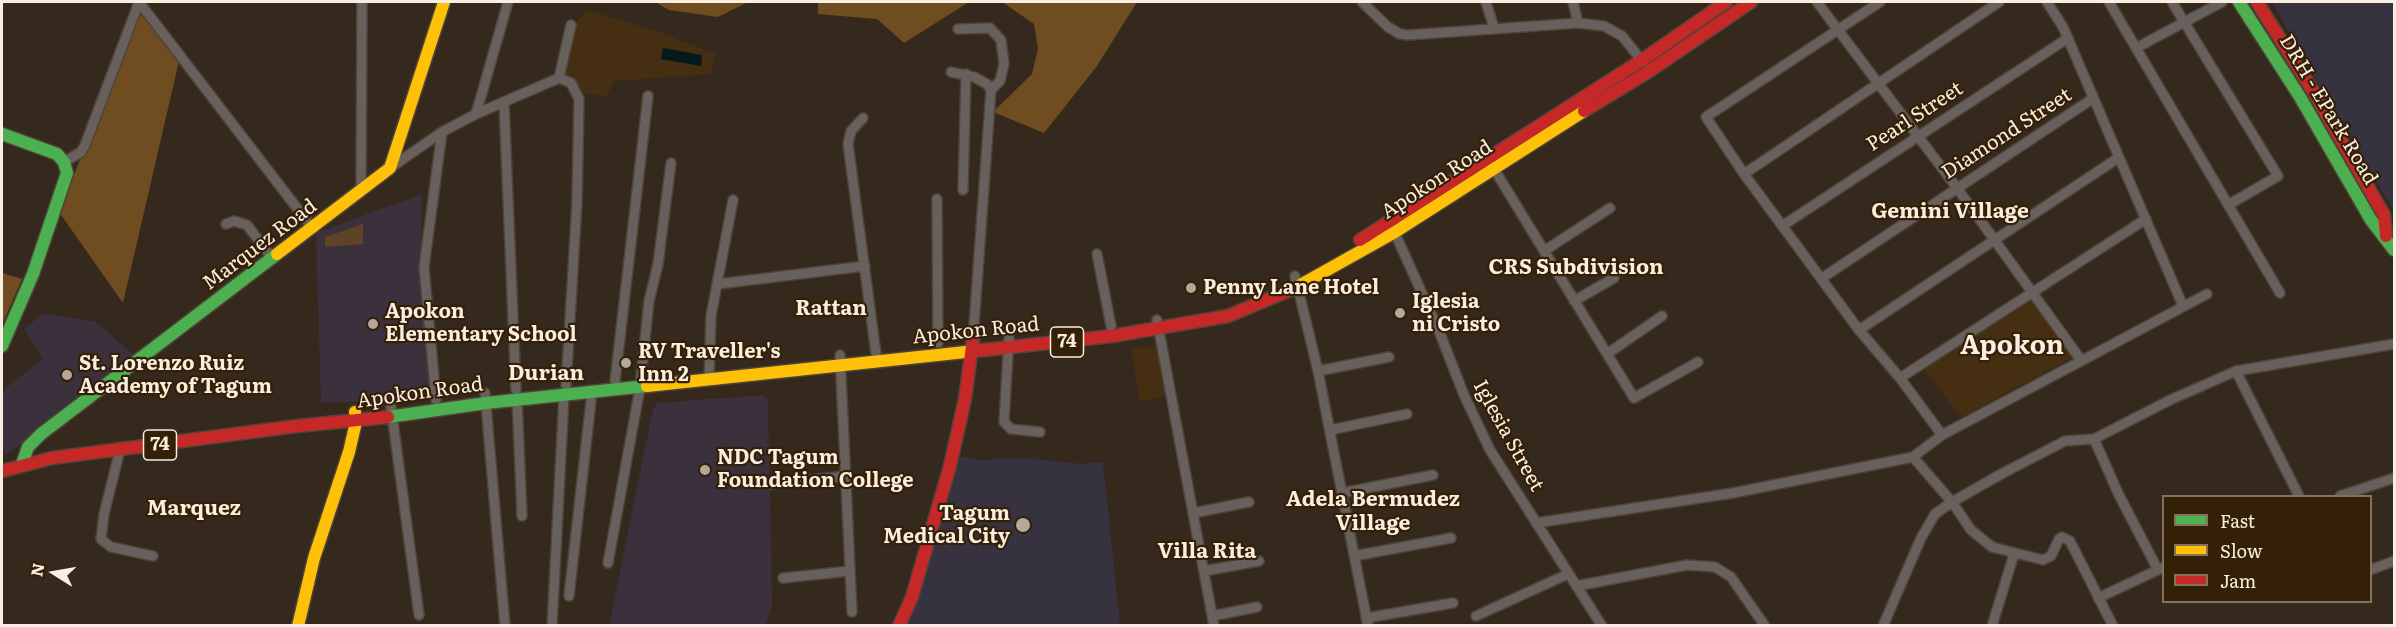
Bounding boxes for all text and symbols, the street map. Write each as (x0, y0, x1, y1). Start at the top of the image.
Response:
street label: DRH - EPark Road (2274, 31, 2382, 189)
street label: Pearl Street (1862, 77, 1968, 157)
street label: Diamond Street (1938, 83, 2076, 185)
street label: Apokon Road (1377, 135, 1497, 225)
street label: Marquez Road (198, 194, 322, 296)
district label: Gemini Village (1871, 199, 2029, 225)
district label: CRS Subdivision (1489, 255, 1663, 281)
place label: Penny Lane Hotel (1203, 276, 1379, 300)
marker: Penny Lane Hotel (1184, 281, 1198, 295)
place label: Iglesia ni Cristo (1412, 290, 1500, 337)
district label: Rattan (795, 296, 867, 322)
place label: Apokon Elementary School (385, 300, 577, 347)
marker: Iglesia ni Cristo (1393, 306, 1407, 320)
street label: Apokon Road (911, 312, 1041, 350)
marker: Apokon Elementary School (366, 317, 380, 331)
road number: 74 (1050, 327, 1084, 357)
district label: Apokon (1960, 330, 2064, 362)
place label: RV Traveller's Inn 2 (638, 340, 781, 387)
place label: St. Lorenzo Ruiz Academy of Tagum (79, 352, 272, 399)
marker: RV Traveller's Inn 2 (619, 356, 633, 370)
district label: Durian (508, 361, 584, 387)
marker: St. Lorenzo Ruiz Academy of Tagum (60, 368, 74, 382)
street label: Apokon Road (355, 372, 485, 414)
street label: Iglesia Street (1468, 376, 1548, 496)
road number: 74 (144, 430, 176, 460)
place label: NDC Tagum Foundation College (717, 446, 914, 493)
marker: NDC Tagum Foundation College (698, 463, 712, 477)
district label: Adela Bermudez Village (1286, 487, 1460, 537)
legend (2162, 495, 2372, 603)
district label: Marquez (147, 496, 241, 522)
place label: Tagum Medical City (883, 502, 1010, 549)
text: Fast (2220, 507, 2255, 534)
marker: Tagum Medical City (1014, 516, 1032, 534)
text: Slow (2220, 537, 2262, 564)
district label: Villa Rita (1158, 539, 1256, 565)
north arrow (24, 543, 84, 603)
text: N (23, 561, 49, 578)
text: Jam (2220, 567, 2256, 594)

